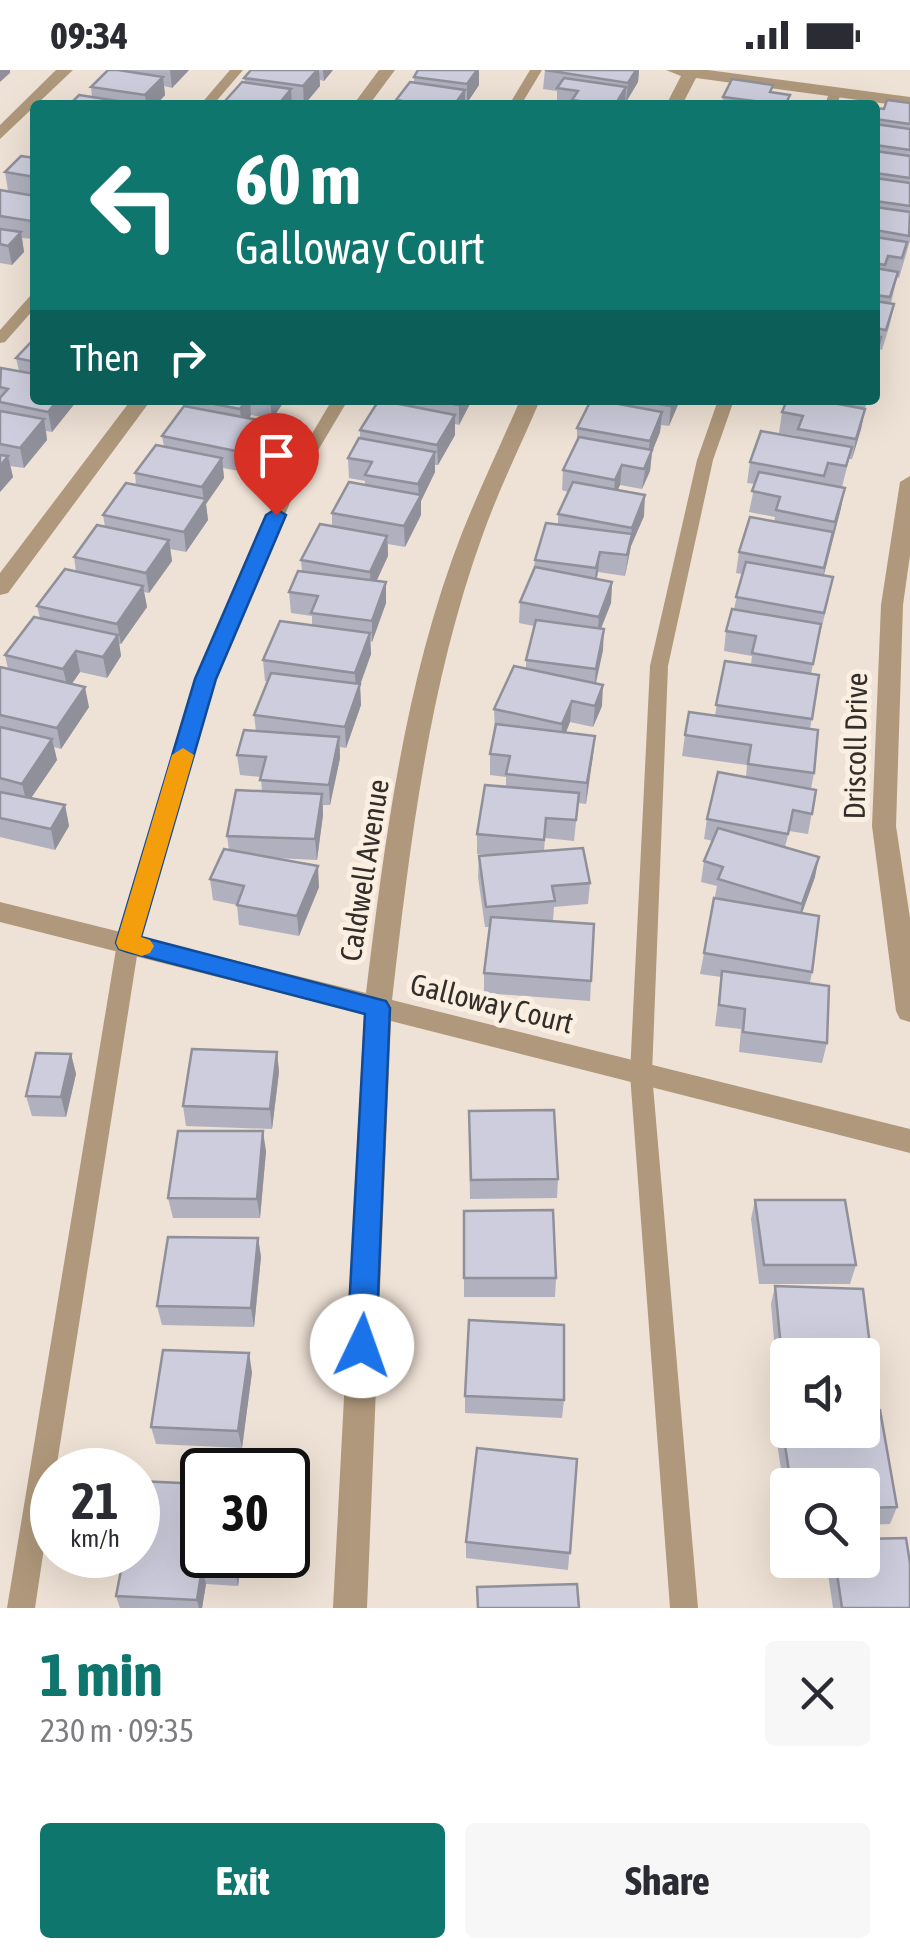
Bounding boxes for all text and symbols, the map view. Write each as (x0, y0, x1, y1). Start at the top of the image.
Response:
text: 09:34 (50, 14, 128, 57)
text: 60 m (235, 139, 361, 219)
icon: left (70, 140, 200, 270)
text: Galloway Court (235, 222, 485, 274)
icon: right (160, 330, 215, 385)
text: Then (70, 336, 140, 379)
pin (234, 413, 319, 516)
icon: arrive (249, 428, 304, 483)
street label: Driscoll Drive (837, 672, 873, 820)
street label: Caldwell Avenue (333, 777, 395, 963)
street label: Galloway Court (407, 966, 577, 1040)
position arrow (310, 1294, 414, 1398)
map controls (770, 1338, 880, 1578)
button: sound (770, 1338, 880, 1448)
speed limit sign: 30 (180, 1448, 310, 1578)
button: search (770, 1468, 880, 1578)
text: 21 (71, 1472, 118, 1530)
text: km/h (70, 1524, 120, 1552)
text: 1 min (40, 1640, 163, 1709)
button: close (765, 1641, 870, 1746)
text: 230 m · 09:35 (40, 1712, 194, 1749)
button: Exit (40, 1823, 445, 1938)
button: Share (465, 1823, 870, 1938)

